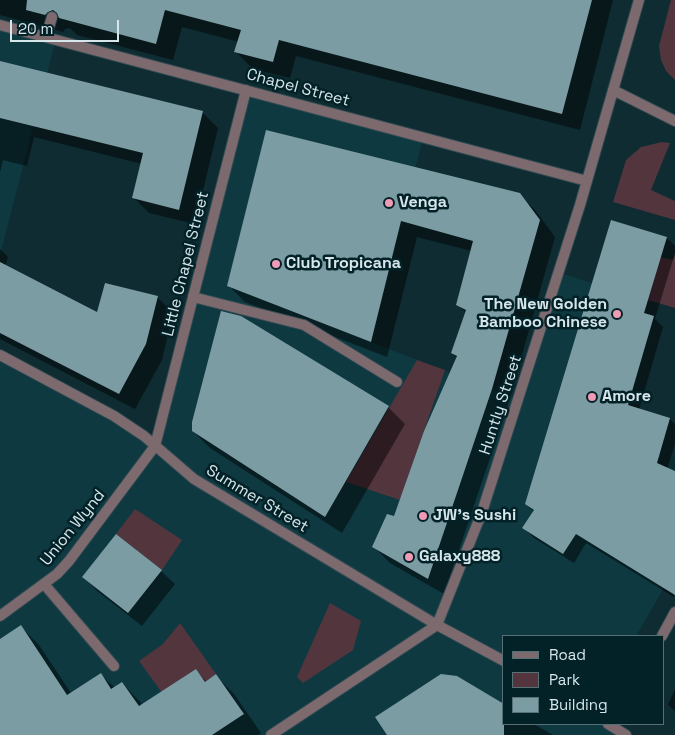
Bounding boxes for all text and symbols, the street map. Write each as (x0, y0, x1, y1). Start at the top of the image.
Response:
scale bar (12, 10, 121, 42)
text: 20 m (18, 19, 53, 38)
street label: Chapel Street (244, 65, 352, 111)
street label: Little Chapel Street (159, 190, 213, 338)
place label: Venga (399, 193, 447, 213)
marker: Venga (383, 197, 395, 209)
place label: Club Tropicana (286, 254, 401, 274)
marker: Club Tropicana (270, 258, 282, 270)
place label: The New Golden Bamboo Chinese (478, 295, 607, 333)
marker: The New Golden Bamboo Chinese (611, 308, 623, 320)
street label: Huntly Street (476, 353, 526, 457)
place label: Amore (602, 387, 651, 407)
marker: Amore (586, 391, 598, 403)
street label: Summer Street (202, 461, 312, 537)
street label: Union Wynd (37, 486, 109, 570)
place label: JW's Sushi (433, 506, 516, 526)
marker: JW's Sushi (417, 510, 429, 522)
place label: Galaxy888 (419, 547, 500, 567)
marker: Galaxy888 (403, 551, 415, 563)
legend (502, 635, 665, 725)
text: Road (549, 645, 586, 664)
text: Park (549, 670, 580, 689)
text: Building (549, 695, 608, 714)

